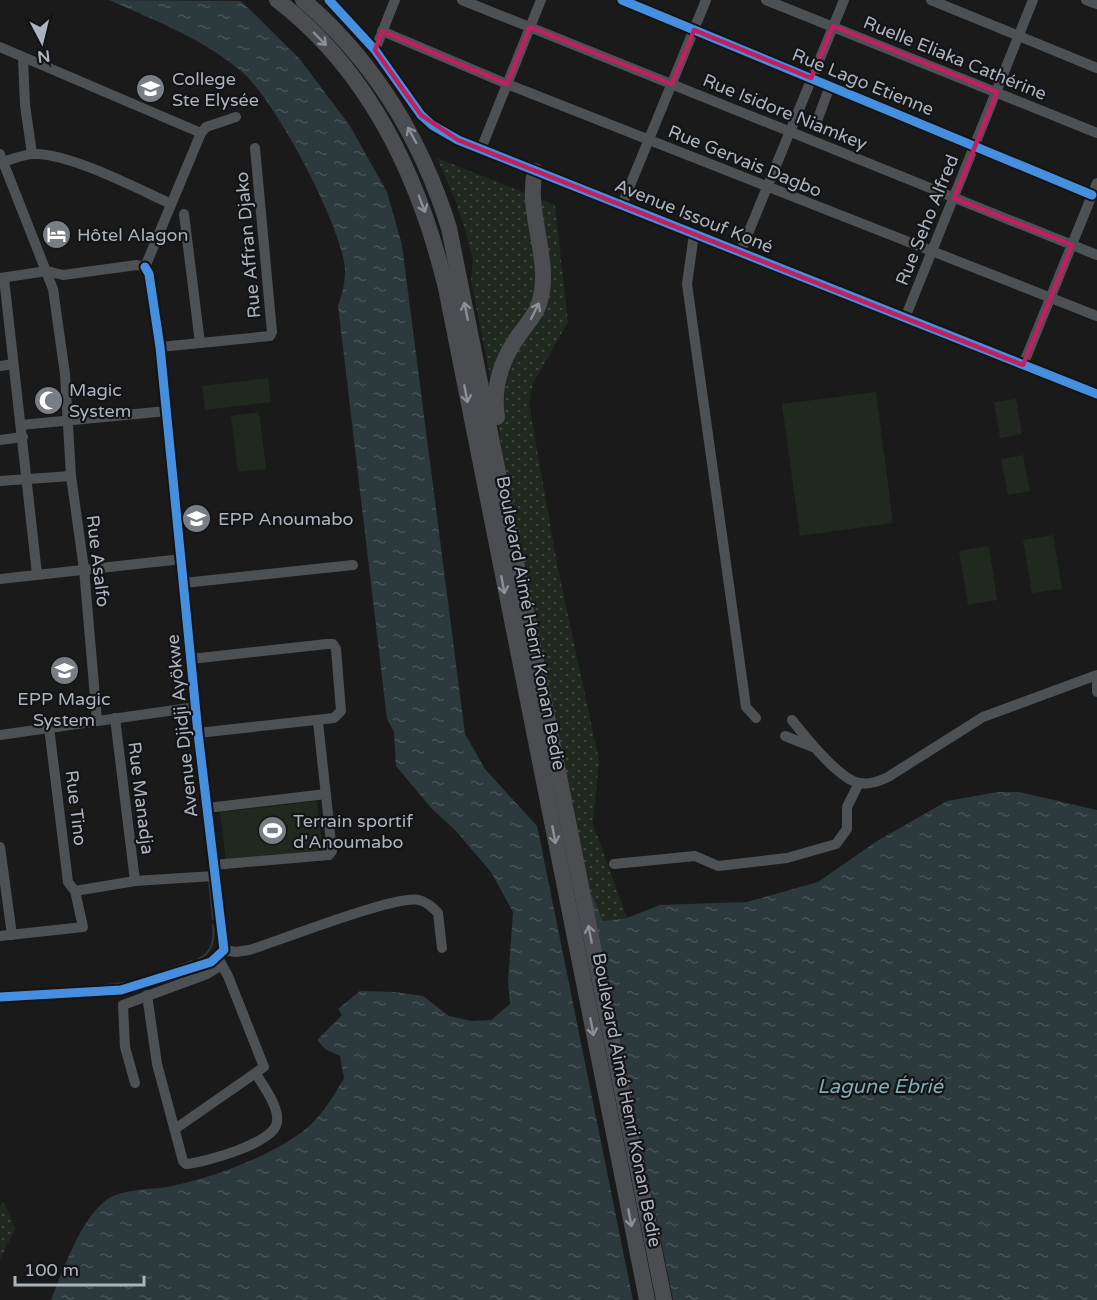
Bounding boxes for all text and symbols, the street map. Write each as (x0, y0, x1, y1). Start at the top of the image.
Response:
street label: Ruelle Eliaka Cathérine (860, 11, 1050, 105)
north arrow (12, 12, 72, 72)
one-way arrow (313, 32, 328, 47)
street label: Rue Lago Etienne (789, 44, 937, 120)
text: N (36, 45, 51, 67)
place label: College Ste Elysée (172, 68, 259, 111)
street label: Rue Isidore Niamkey (700, 69, 871, 155)
school or university icon: College Ste Elysée (135, 73, 167, 105)
street label: Rue Gervais Dagbo (665, 120, 825, 202)
one-way arrow (406, 127, 418, 144)
street label: Rue Seho Alfred (891, 151, 963, 289)
street label: Rue Affran Djako (231, 171, 265, 319)
street label: Avenue Issouf Koné (612, 174, 776, 258)
one-way arrow (418, 194, 429, 213)
hotel icon: Hôtel Alagon (40, 219, 72, 251)
place label: Hôtel Alagon (77, 224, 189, 246)
one-way arrow (460, 302, 471, 321)
one-way arrow (530, 303, 541, 321)
place label: Magic System (69, 379, 131, 422)
one-way arrow (461, 383, 472, 403)
mosque icon: Magic System (32, 384, 64, 416)
street label: Boulevard Aimé Henri Konan Bedie (492, 474, 570, 772)
school or university icon: EPP Anoumabo (181, 503, 213, 535)
place label: EPP Anoumabo (218, 508, 354, 530)
street label: Rue Asalfo (81, 514, 115, 608)
one-way arrow (498, 575, 509, 594)
street label: Avenue Djidji Ayökwe (161, 633, 203, 819)
school or university icon: EPP Magic System (48, 654, 80, 686)
place label: EPP Magic System (17, 688, 111, 731)
street label: Rue Manadja (123, 740, 159, 856)
street label: Rue Tino (60, 769, 92, 847)
place label: Terrain sportif d'Anoumabo (293, 810, 413, 853)
sports icon: Terrain sportif d'Anoumabo (256, 815, 288, 847)
one-way arrow (549, 825, 560, 845)
one-way arrow (584, 925, 595, 944)
street label: Boulevard Aimé Henri Konan Bedie (588, 951, 666, 1249)
one-way arrow (587, 1016, 598, 1036)
water label: Lagune Ébrié (817, 1075, 944, 1099)
one-way arrow (625, 1208, 636, 1227)
scale bar (15, 1249, 144, 1287)
text: 100 m (24, 1259, 79, 1281)

